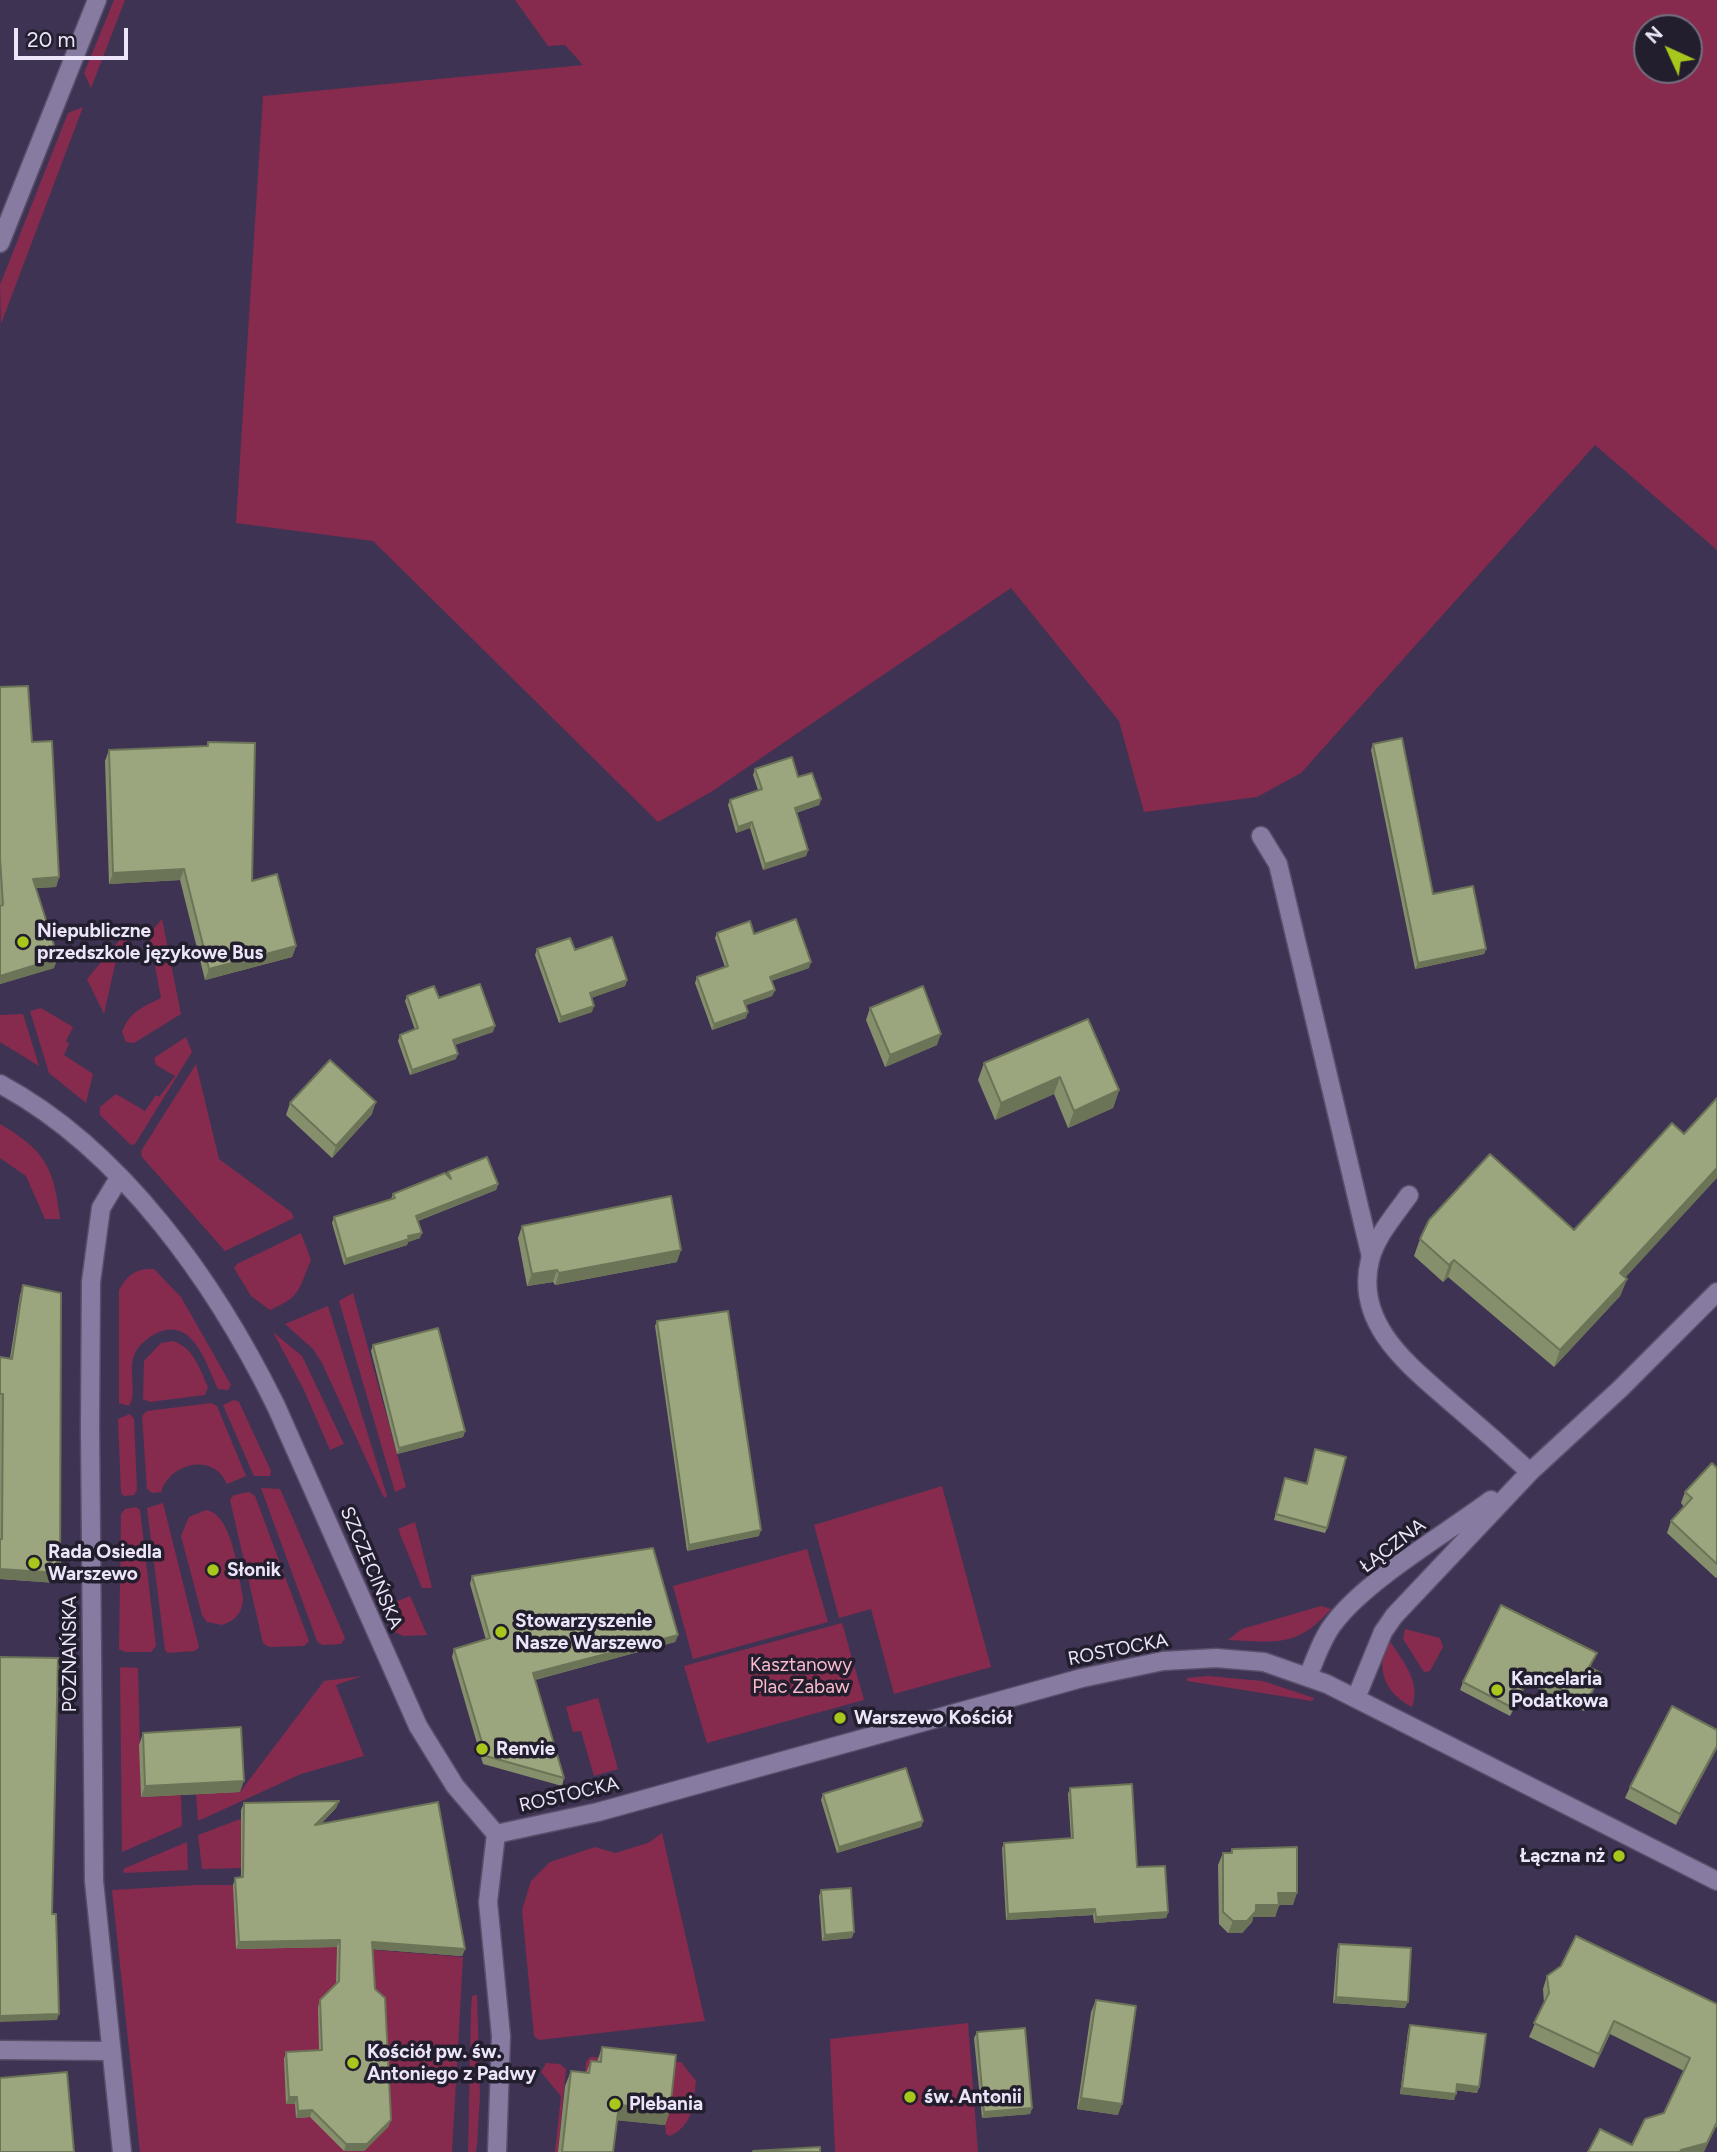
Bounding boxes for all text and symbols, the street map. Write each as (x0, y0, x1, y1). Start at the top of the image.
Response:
scale bar (18, 14, 131, 58)
north arrow (1633, 14, 1703, 84)
text: N (1641, 22, 1668, 49)
text: 20 m (27, 27, 75, 52)
place label: Niepubliczne przedszkole językowe Bus (37, 920, 263, 964)
marker: Niepubliczne przedszkole językowe Bus (15, 934, 31, 950)
street label: SZCZECIŃSKA (335, 1503, 407, 1633)
street label: ŁĄCZNA (1356, 1514, 1430, 1578)
place label: Rada Osiedla Warszewo (48, 1541, 162, 1585)
marker: Rada Osiedla Warszewo (26, 1555, 42, 1571)
place label: Słonik (227, 1559, 281, 1581)
marker: Słonik (205, 1562, 221, 1578)
street label: POZNAŃSKA (59, 1596, 81, 1712)
place label: Stowarzyszenie Nasze Warszewo (515, 1610, 663, 1654)
marker: Stowarzyszenie Nasze Warszewo (493, 1624, 509, 1640)
street label: ROSTOCKA (1066, 1629, 1170, 1671)
park label: Kasztanowy Plac Zabaw (750, 1654, 852, 1698)
place label: Kancelaria Podatkowa (1511, 1668, 1608, 1712)
marker: Kancelaria Podatkowa (1489, 1682, 1505, 1698)
place label: Warszewo Kościół (854, 1707, 1012, 1729)
marker: Warszewo Kościół (832, 1710, 848, 1726)
place label: Renvie (496, 1738, 555, 1760)
marker: Renvie (474, 1741, 490, 1757)
street label: ROSTOCKA (517, 1772, 621, 1818)
place label: Łączna nż (1520, 1845, 1605, 1867)
marker: Łączna nż (1611, 1848, 1627, 1864)
place label: Kościół pw. św. Antoniego z Padwy (367, 2041, 536, 2085)
marker: Kościół pw. św. Antoniego z Padwy (345, 2055, 361, 2071)
place label: św. Antonii (924, 2086, 1022, 2108)
marker: św. Antonii (902, 2089, 918, 2105)
place label: Plebania (629, 2093, 703, 2115)
marker: Plebania (607, 2096, 623, 2112)

